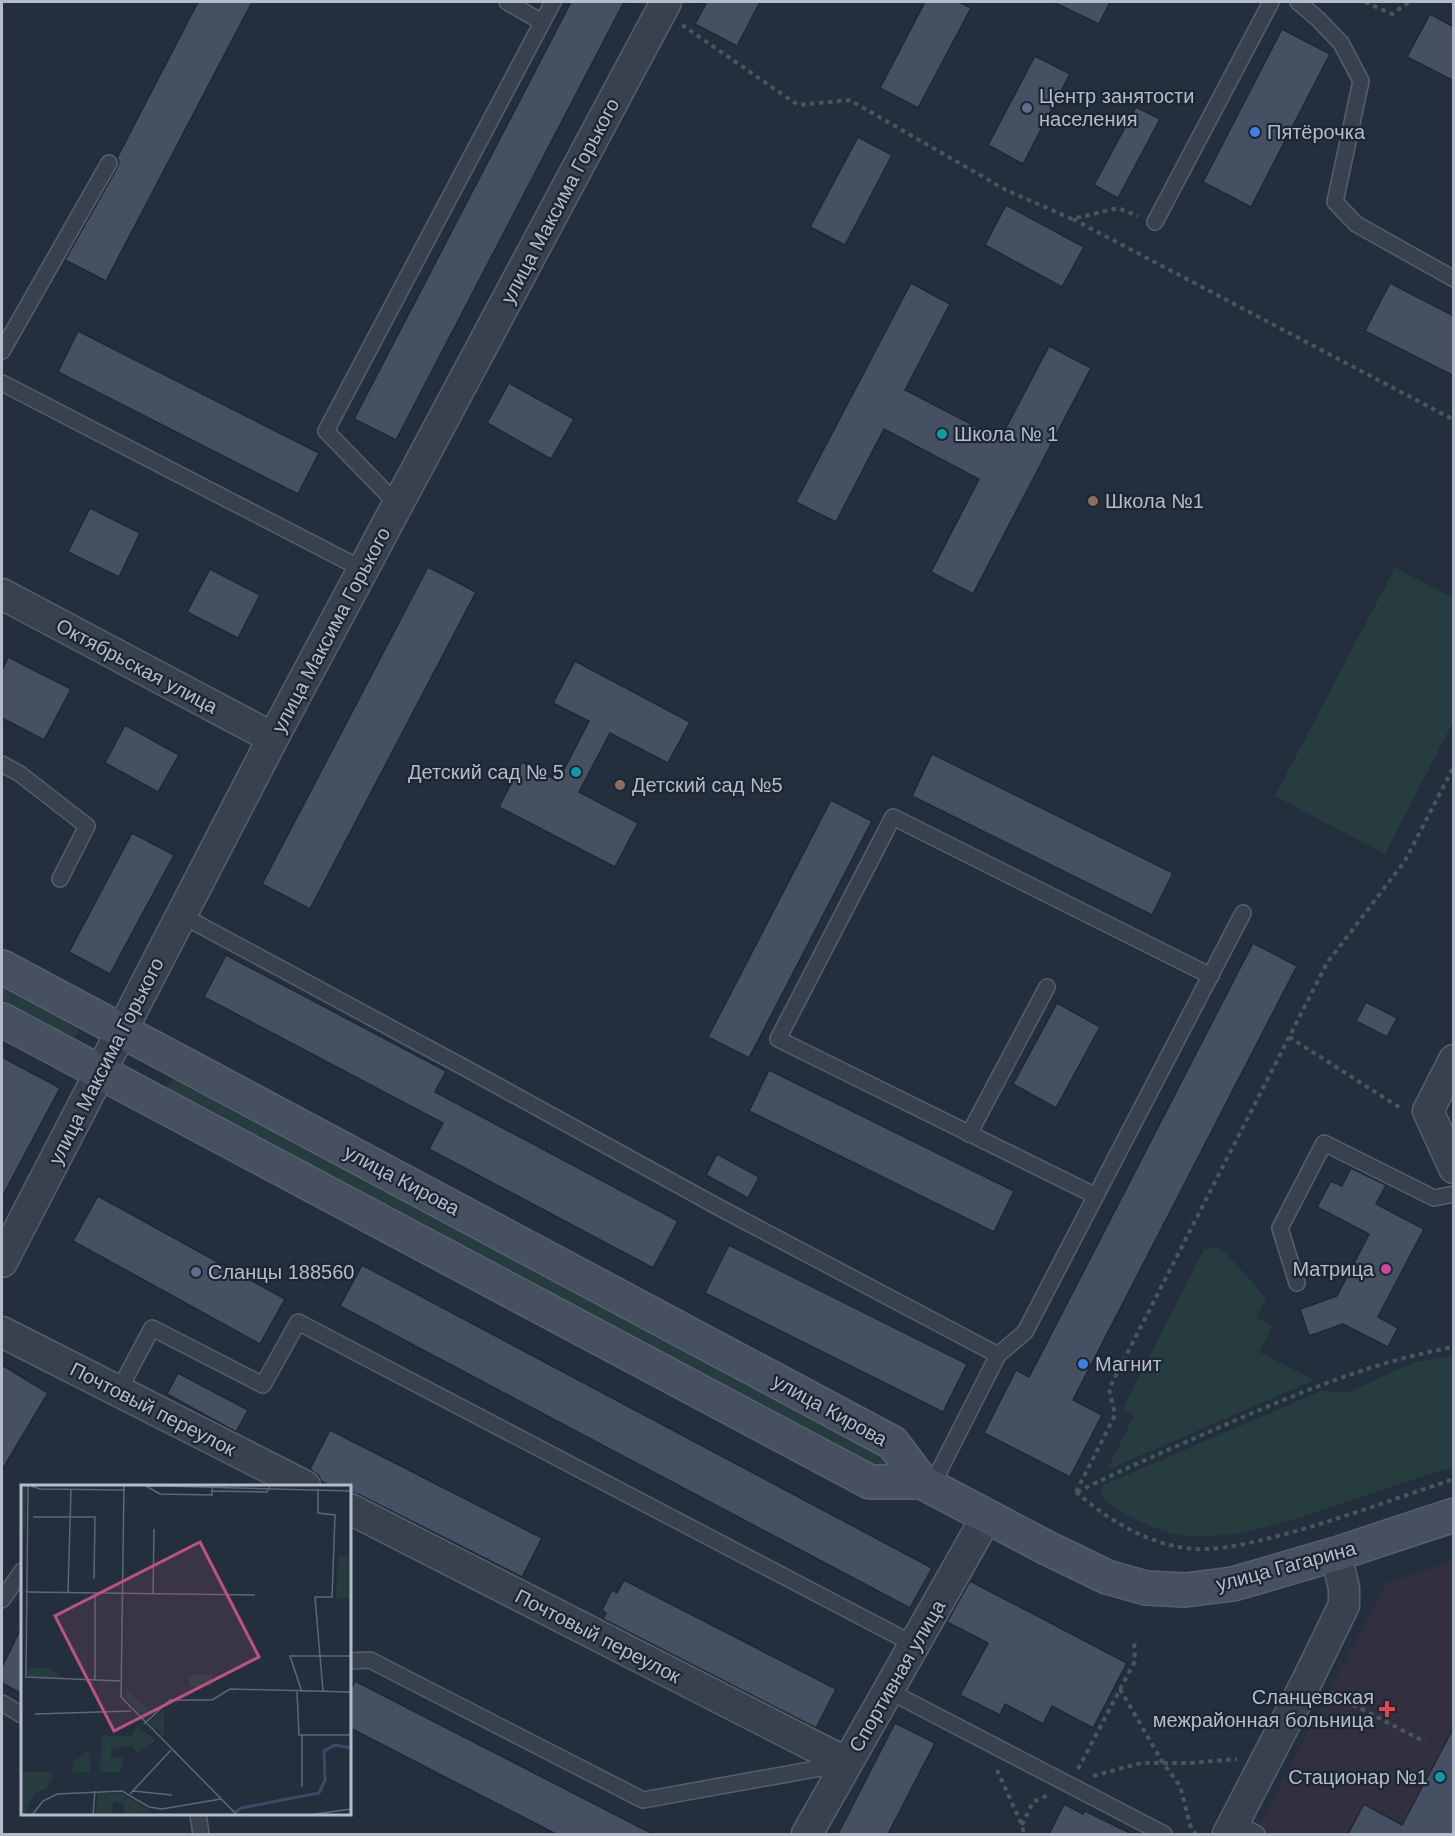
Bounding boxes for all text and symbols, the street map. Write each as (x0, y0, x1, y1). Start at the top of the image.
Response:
place label: Центр занятости населения (1039, 85, 1194, 130)
street label: улица Максима Горького (496, 95, 624, 307)
marker: Центр занятости населения (1020, 101, 1034, 115)
place label: Пятёрочка (1267, 121, 1366, 143)
marker: Пятёрочка (1248, 125, 1262, 139)
place label: Школа № 1 (954, 423, 1058, 445)
marker: Школа № 1 (935, 427, 949, 441)
place label: Школа №1 (1105, 490, 1204, 512)
marker: Школа №1 (1086, 494, 1100, 508)
street label: улица Максима Горького (267, 524, 395, 736)
street label: Октябрьская улица (53, 614, 222, 718)
place label: Детский сад № 5 (408, 761, 564, 783)
marker: Детский сад № 5 (569, 765, 583, 779)
place label: Детский сад №5 (632, 774, 783, 796)
marker: Детский сад №5 (613, 778, 627, 792)
street label: улица Максима Горького (44, 954, 168, 1168)
street label: улица Кирова (341, 1140, 464, 1220)
place label: Матрица (1292, 1258, 1375, 1280)
place label: Сланцы 188560 (208, 1261, 354, 1283)
marker: Матрица (1379, 1262, 1393, 1276)
marker: Сланцы 188560 (189, 1265, 203, 1279)
place label: Магнит (1095, 1353, 1162, 1375)
marker: Магнит (1076, 1357, 1090, 1371)
street label: Почтовый переулок (67, 1358, 240, 1460)
street label: улица Кирова (769, 1370, 892, 1451)
inset map (21, 1485, 351, 1815)
street label: улица Гагарина (1214, 1537, 1359, 1595)
street label: Почтовый переулок (512, 1585, 685, 1687)
street label: Спортивная улица (845, 1595, 950, 1756)
place label: Сланцевская межрайонная больница (1153, 1686, 1375, 1731)
marker: Сланцевская межрайонная больница (1378, 1700, 1396, 1718)
place label: Стационар №1 (1288, 1766, 1428, 1788)
marker: Стационар №1 (1433, 1770, 1447, 1784)

